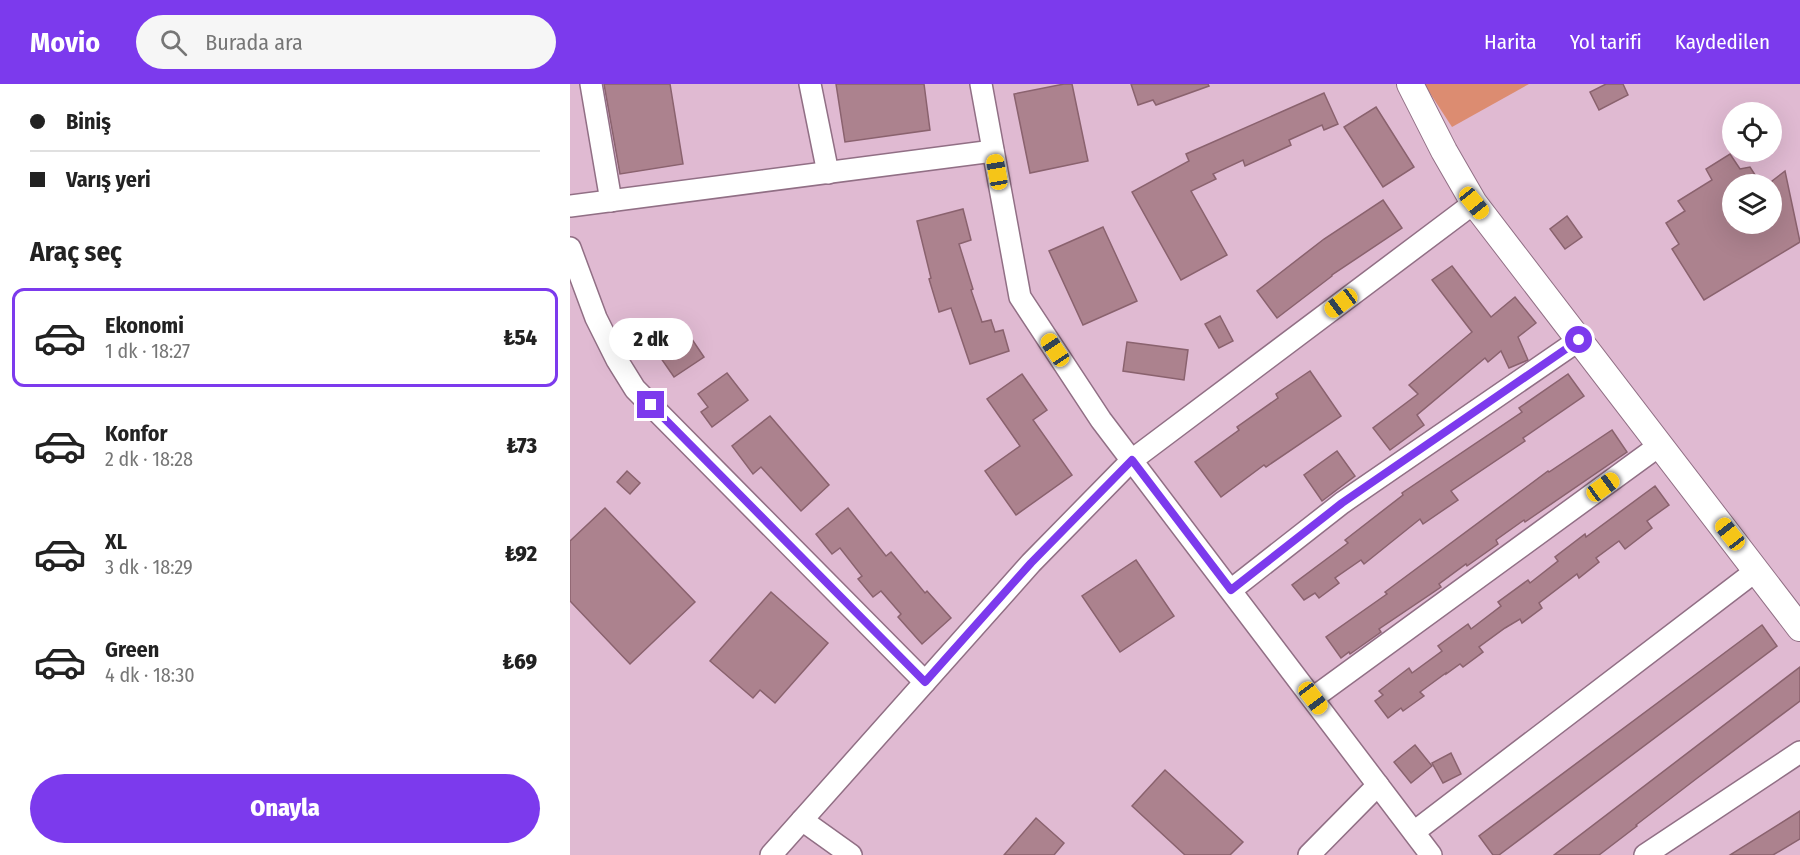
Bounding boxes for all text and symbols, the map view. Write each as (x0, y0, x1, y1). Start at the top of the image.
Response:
search box (136, 15, 556, 69)
text: Movio (30, 26, 100, 59)
icon: search (157, 26, 190, 59)
text: Burada ara (205, 29, 303, 56)
text: Harita (1484, 29, 1537, 55)
text: Yol tarifi (1570, 29, 1642, 55)
text: Kaydedilen (1675, 29, 1770, 55)
map controls (1722, 102, 1782, 234)
button: locate (1722, 102, 1782, 162)
text: Biniş (66, 108, 111, 135)
car (985, 153, 1009, 191)
text: Varış yeri (66, 166, 151, 193)
button: layers (1722, 174, 1782, 234)
car (1456, 183, 1492, 223)
text: Araç seç (30, 236, 122, 268)
car (1321, 285, 1361, 321)
icon: car (33, 311, 87, 365)
text: Ekonomi (105, 312, 184, 339)
callout: 2 dk (609, 318, 693, 360)
text: ₺54 (503, 324, 537, 351)
route start (1565, 326, 1592, 353)
text: 2 dk (634, 327, 668, 351)
car (1037, 330, 1073, 370)
text: 1 dk · 18:27 (105, 339, 190, 363)
route end (637, 391, 664, 418)
icon: car (33, 419, 87, 473)
text: Konfor (105, 420, 167, 447)
text: ₺73 (506, 432, 537, 459)
text: 2 dk · 18:28 (105, 447, 193, 471)
car (1583, 469, 1623, 505)
car (1712, 514, 1748, 554)
icon: car (33, 527, 87, 581)
text: XL (105, 528, 127, 555)
text: ₺92 (505, 540, 537, 567)
text: 3 dk · 18:29 (105, 555, 193, 579)
icon: car (33, 635, 87, 689)
text: Green (105, 636, 159, 663)
text: ₺69 (502, 648, 537, 675)
text: 4 dk · 18:30 (105, 663, 195, 687)
car (1295, 678, 1331, 718)
button: Onayla (30, 774, 540, 843)

